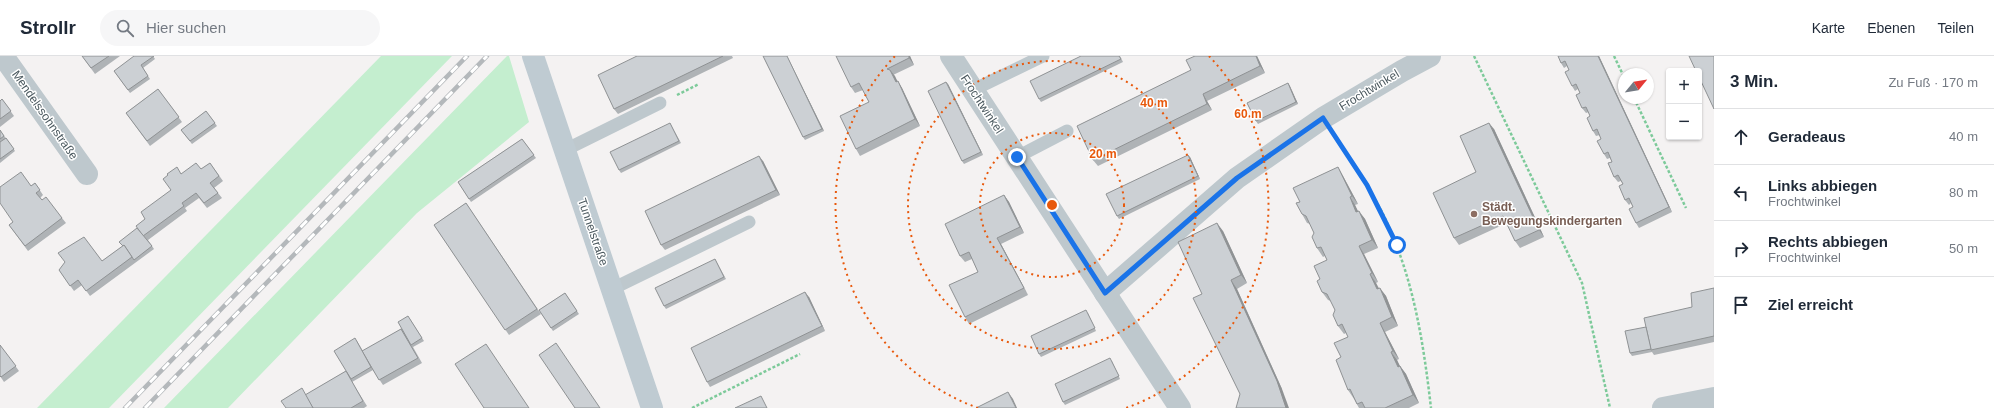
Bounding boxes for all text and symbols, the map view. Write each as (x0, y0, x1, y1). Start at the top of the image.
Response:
search box (100, 10, 380, 46)
text: Strollr (20, 17, 76, 38)
icon: search (114, 17, 136, 39)
text: Hier suchen (146, 19, 226, 36)
text: Karte (1812, 20, 1845, 36)
text: Ebenen (1867, 20, 1915, 36)
text: Teilen (1937, 20, 1974, 36)
street label: Frochtwinkel (1337, 67, 1401, 113)
street label: Mendelssohnstraße (9, 68, 81, 162)
north arrow (1618, 68, 1654, 104)
map controls (1666, 68, 1702, 140)
button: + (1666, 68, 1702, 104)
street label: Frochtwinkel (958, 72, 1006, 136)
text: 3 Min. (1730, 72, 1778, 91)
text: Zu Fuß · 170 m (1888, 75, 1978, 90)
text: 40 m (1140, 96, 1168, 110)
button: − (1666, 104, 1702, 140)
text: 60 m (1234, 107, 1262, 121)
icon: ahead (1730, 126, 1752, 148)
text: Geradeaus (1768, 128, 1846, 145)
text: 40 m (1949, 129, 1978, 144)
text: 20 m (1089, 147, 1117, 161)
route end (1008, 148, 1026, 166)
text: Links abbiegen (1768, 177, 1877, 194)
icon: left (1730, 182, 1752, 204)
text: 80 m (1949, 185, 1978, 200)
text: Frochtwinkel (1768, 194, 1841, 209)
street label: Tunnelstraße (575, 197, 611, 268)
centre of rings (1045, 198, 1059, 212)
place label: Städt. Bewegungskindergarten (1482, 200, 1622, 228)
marker: Städt. Bewegungskindergarten (1469, 209, 1479, 219)
text: Rechts abbiegen (1768, 233, 1888, 250)
route start (1388, 236, 1406, 254)
icon: right (1730, 238, 1752, 260)
text: 50 m (1949, 241, 1978, 256)
text: Frochtwinkel (1768, 250, 1841, 265)
icon: arrive (1730, 294, 1752, 316)
text: Ziel erreicht (1768, 296, 1853, 313)

